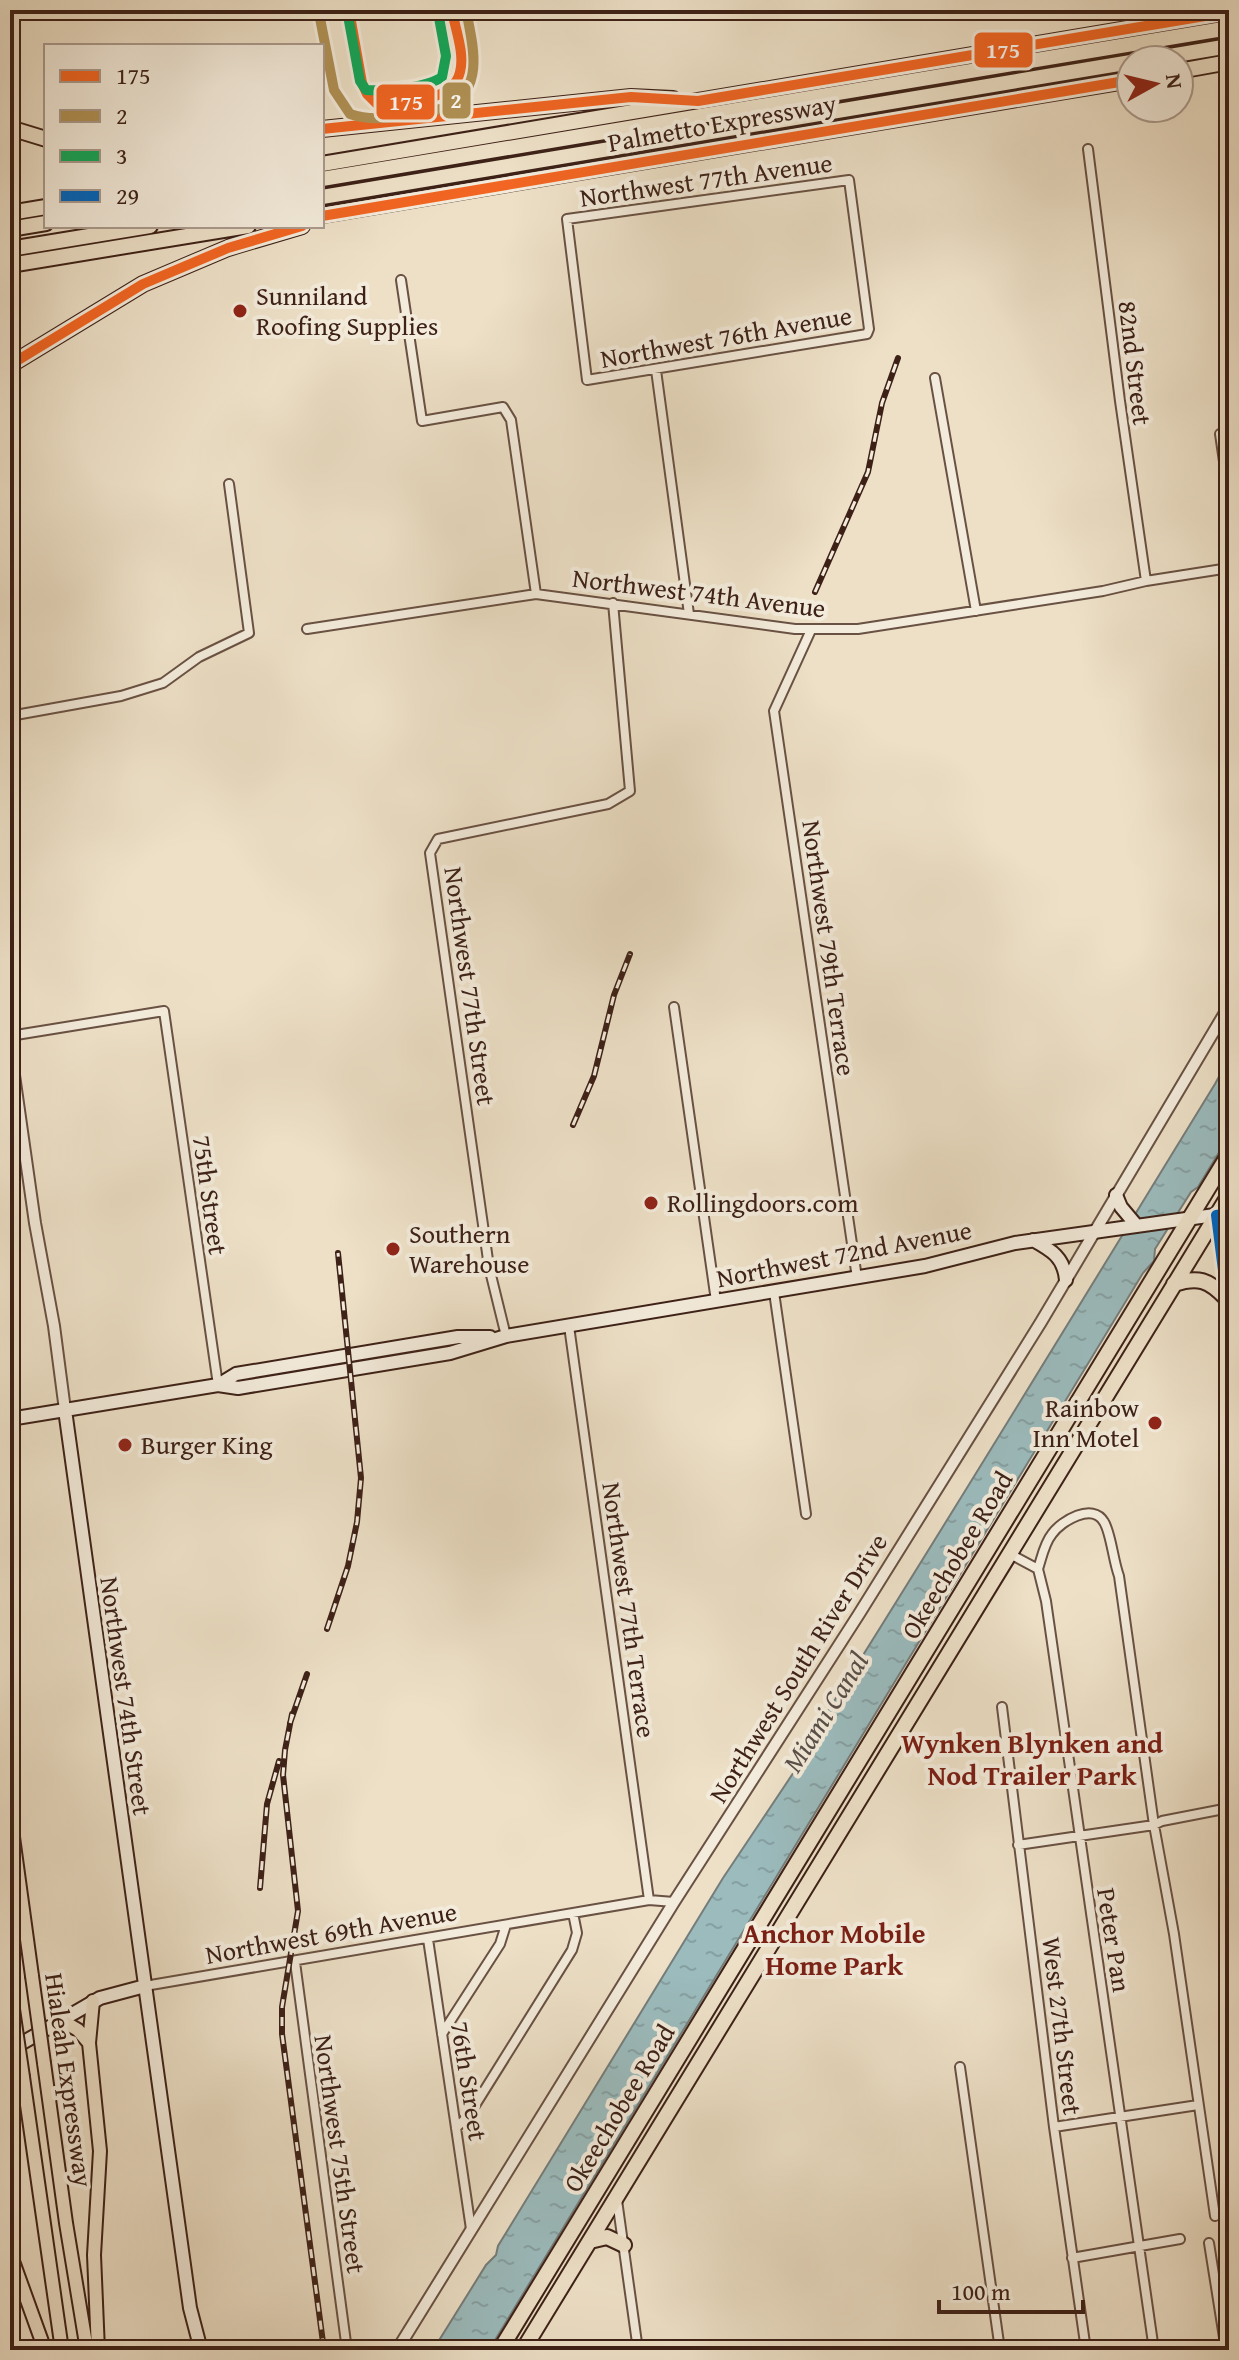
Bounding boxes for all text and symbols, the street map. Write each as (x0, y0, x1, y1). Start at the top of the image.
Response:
line badge: 175 (973, 31, 1034, 69)
text: 175 (986, 34, 1020, 66)
legend (44, 44, 324, 228)
north arrow (1115, 44, 1195, 124)
text: 175 (116, 58, 151, 93)
text: N (1158, 72, 1192, 91)
line badge: 2 (441, 81, 472, 120)
line badge: 175 (375, 83, 436, 121)
street label: Palmetto Expressway (605, 83, 839, 162)
text: 2 (450, 84, 462, 116)
text: 175 (389, 86, 423, 118)
text: 2 (116, 98, 128, 133)
text: 3 (116, 138, 128, 173)
street label: Northwest 77th Avenue (577, 142, 835, 217)
text: 29 (116, 178, 139, 213)
place label: Sunniland Roofing Supplies (256, 276, 438, 345)
street label: Northwest 76th Avenue (597, 295, 855, 378)
street label: 82nd Street (1109, 299, 1162, 427)
marker: Sunniland Roofing Supplies (231, 302, 249, 320)
street label: Northwest 74th Avenue (570, 558, 828, 627)
street label: Northwest 79th Terrace (792, 818, 867, 1078)
street label: Northwest 77th Street (434, 864, 507, 1108)
street label: 75th Street (183, 1133, 238, 1257)
place label: Rollingdoors.com (667, 1183, 858, 1222)
marker: Rollingdoors.com (642, 1194, 660, 1212)
street label: Northwest 72nd Avenue (713, 1210, 975, 1297)
place label: Southern Warehouse (409, 1214, 529, 1283)
marker: Southern Warehouse (384, 1240, 402, 1258)
place label: Rainbow Inn Motel (1033, 1388, 1140, 1457)
marker: Rainbow Inn Motel (1146, 1414, 1164, 1432)
place label: Burger King (141, 1425, 272, 1464)
marker: Burger King (116, 1436, 134, 1454)
street label: Okeechobee Road (891, 1463, 1022, 1646)
street label: Northwest 77th Terrace (592, 1480, 667, 1740)
street label: Northwest South River Drive (699, 1525, 897, 1810)
street label: Northwest 74th Street (90, 1574, 163, 1818)
water label: Miami Canal (771, 1643, 878, 1780)
district label: Wynken Blynken and Nod Trailer Park (901, 1722, 1164, 1795)
street label: Peter Pan (1087, 1885, 1142, 1995)
street label: Northwest 69th Avenue (202, 1891, 460, 1974)
district label: Anchor Mobile Home Park (743, 1912, 925, 1985)
street label: West 27th Street (1032, 1935, 1093, 2117)
street label: Hialeah Expressway (35, 1970, 104, 2190)
street label: Okeechobee Road (553, 2016, 684, 2199)
street label: 76th Street (441, 2018, 498, 2143)
street label: Northwest 75th Street (304, 2032, 377, 2276)
scale bar (939, 2264, 1083, 2314)
text: 100 m (951, 2274, 1011, 2309)

